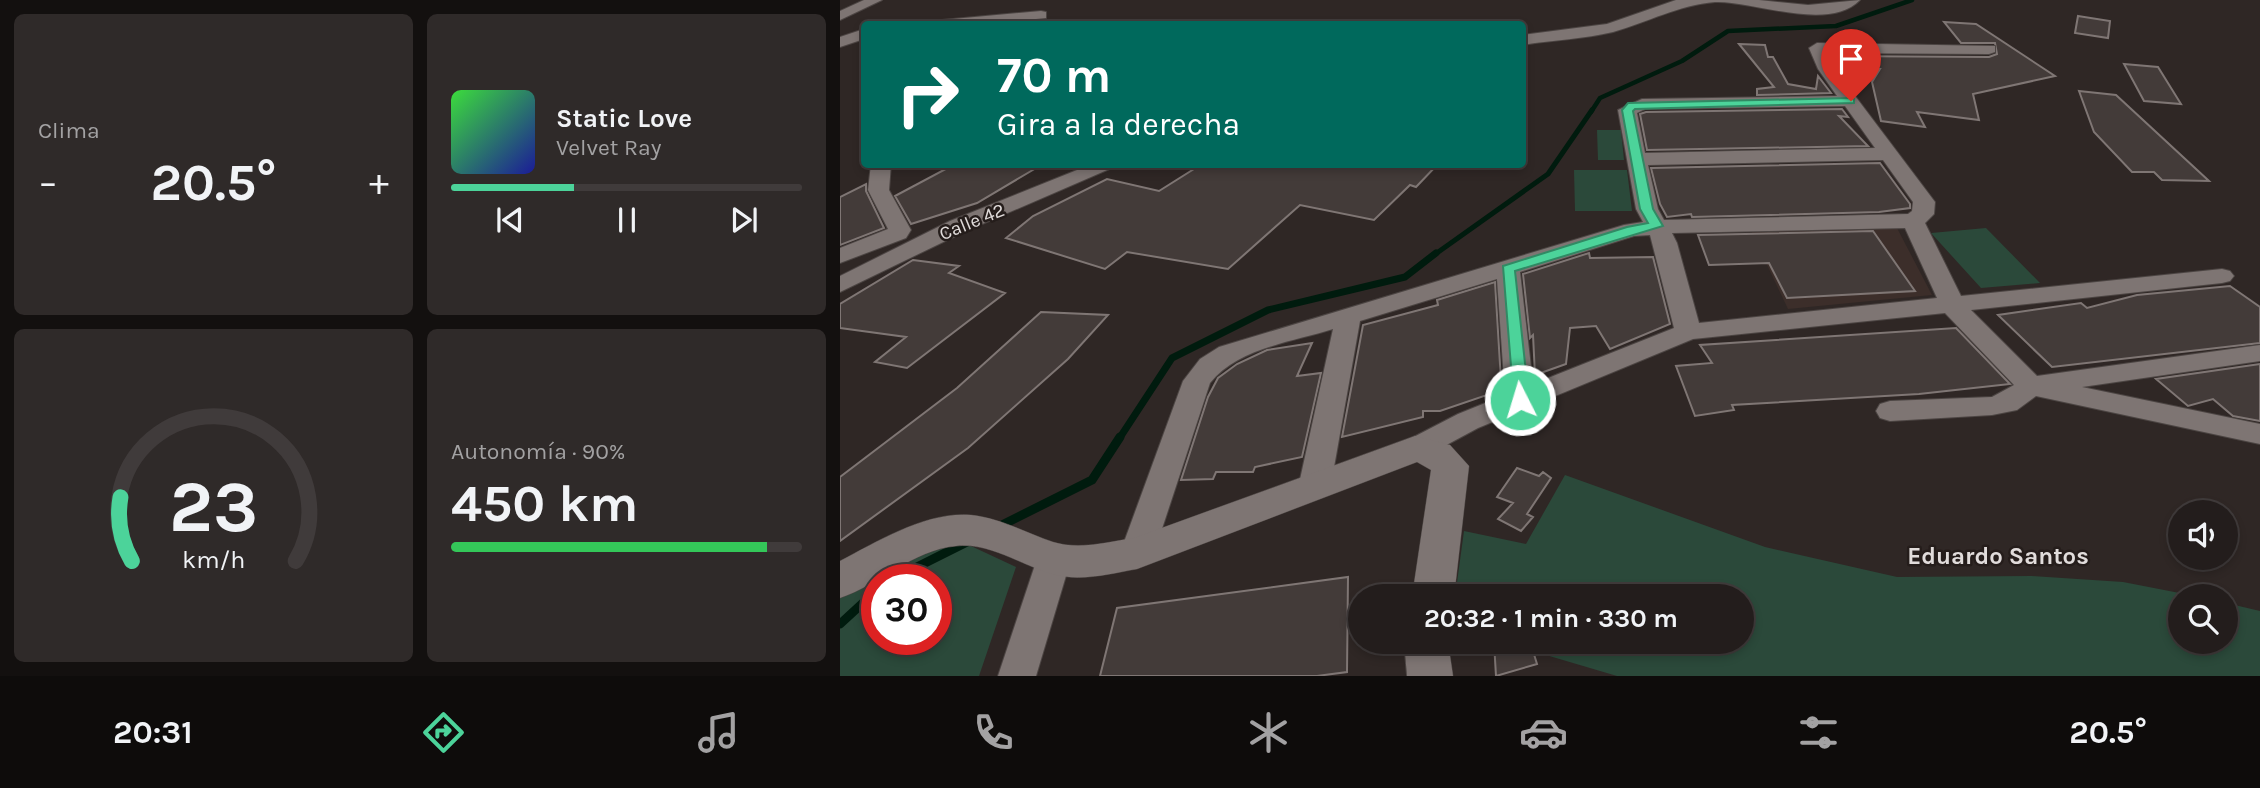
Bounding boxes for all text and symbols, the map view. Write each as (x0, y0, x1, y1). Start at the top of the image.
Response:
pin (1821, 29, 1881, 101)
icon: arrive (1832, 40, 1870, 78)
text: 70 m (997, 47, 1111, 104)
icon: right (882, 49, 973, 140)
text: Static Love (556, 103, 692, 134)
text: Gira a la derecha (997, 106, 1240, 143)
text: Clima (38, 117, 100, 144)
text: Velvet Ray (556, 134, 661, 161)
text: 20.5° (151, 152, 277, 213)
text: − (38, 160, 58, 205)
text: + (369, 160, 389, 205)
street label: Calle 42 (936, 199, 1008, 245)
icon: previous (491, 201, 529, 239)
icon: pause (608, 201, 646, 239)
icon: next (725, 201, 763, 239)
position arrow (1483, 363, 1557, 437)
text: Autonomía · 90% (451, 438, 626, 465)
text: 23 (169, 465, 258, 550)
text: 450 km (451, 473, 638, 534)
map controls (2168, 500, 2238, 654)
button: sound (2168, 500, 2238, 570)
district label: Eduardo Santos (1907, 542, 2089, 570)
text: km/h (182, 545, 245, 574)
speed limit sign: 30 (861, 564, 952, 655)
button: search (2168, 584, 2238, 654)
text: 20:32 · 1 min · 330 m (1424, 603, 1678, 634)
icon: directions (419, 708, 468, 757)
icon: music (694, 708, 743, 757)
icon: phone (969, 708, 1018, 757)
icon: climate (1244, 708, 1293, 757)
icon: car (1519, 708, 1568, 757)
icon: filters (1794, 708, 1843, 757)
text: 20:31 (113, 714, 193, 751)
text: 20.5° (2069, 714, 2147, 751)

